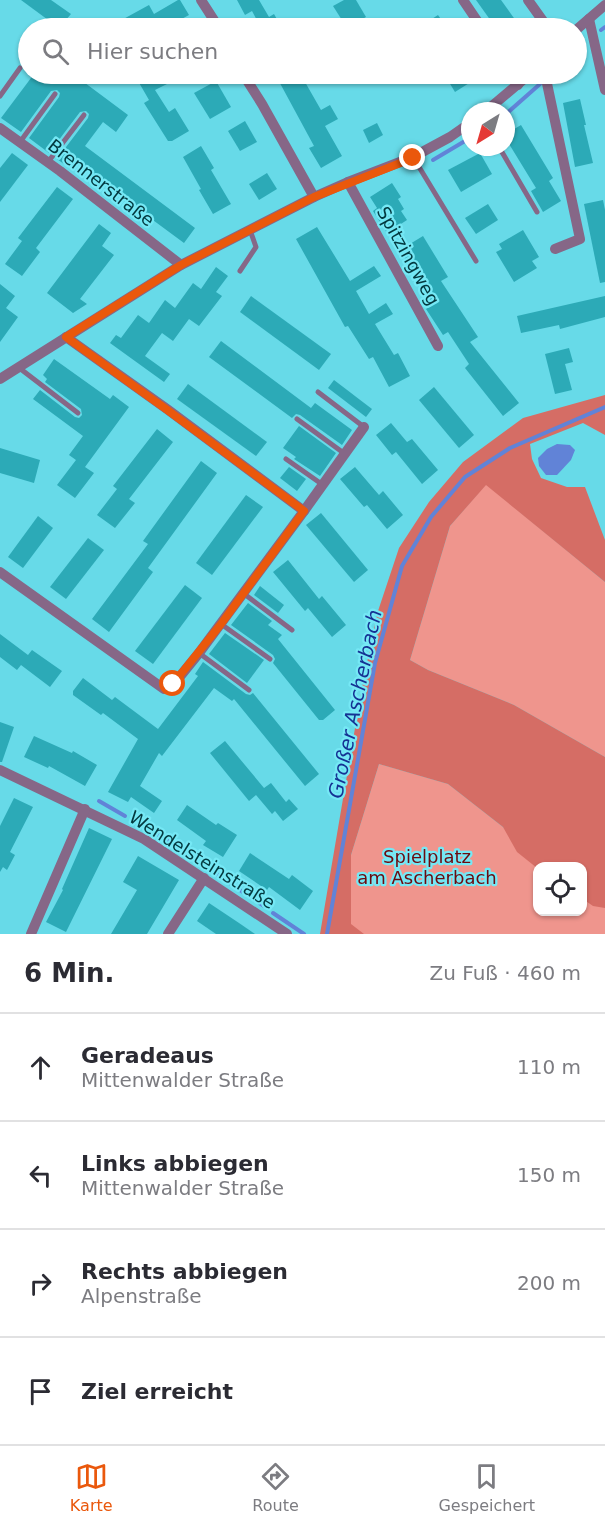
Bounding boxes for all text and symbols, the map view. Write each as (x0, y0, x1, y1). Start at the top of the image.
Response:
search box (18, 18, 587, 84)
icon: search (39, 35, 72, 68)
text: Hier suchen (87, 39, 218, 64)
north arrow (461, 102, 515, 156)
street label: Brennerstraße (44, 135, 159, 231)
route end (399, 144, 425, 170)
street label: Spitzingweg (373, 203, 444, 309)
water label: Großer Ascherbach (323, 607, 387, 801)
route start (159, 670, 185, 696)
street label: Wendelsteinstraße (125, 806, 279, 913)
park label: Spielplatz am Ascherbach (357, 846, 497, 888)
map controls (533, 862, 587, 916)
button: locate (533, 862, 587, 916)
text: 6 Min. (24, 958, 114, 988)
text: Zu Fuß · 460 m (429, 961, 581, 985)
text: Geradeaus (81, 1043, 214, 1068)
icon: ahead (24, 1051, 57, 1084)
text: 110 m (517, 1055, 581, 1079)
text: Mittenwalder Straße (81, 1068, 284, 1092)
text: Links abbiegen (81, 1151, 269, 1176)
icon: left (24, 1159, 57, 1192)
text: 150 m (517, 1163, 581, 1187)
text: Mittenwalder Straße (81, 1176, 284, 1200)
text: Rechts abbiegen (81, 1259, 288, 1284)
icon: right (24, 1267, 57, 1300)
text: 200 m (517, 1271, 581, 1295)
text: Alpenstraße (81, 1284, 202, 1308)
icon: arrive (24, 1375, 57, 1408)
text: Ziel erreicht (81, 1379, 233, 1404)
tab: Karte (70, 1460, 113, 1515)
tab: Route (252, 1460, 299, 1515)
tab: Gespeichert (438, 1460, 535, 1515)

